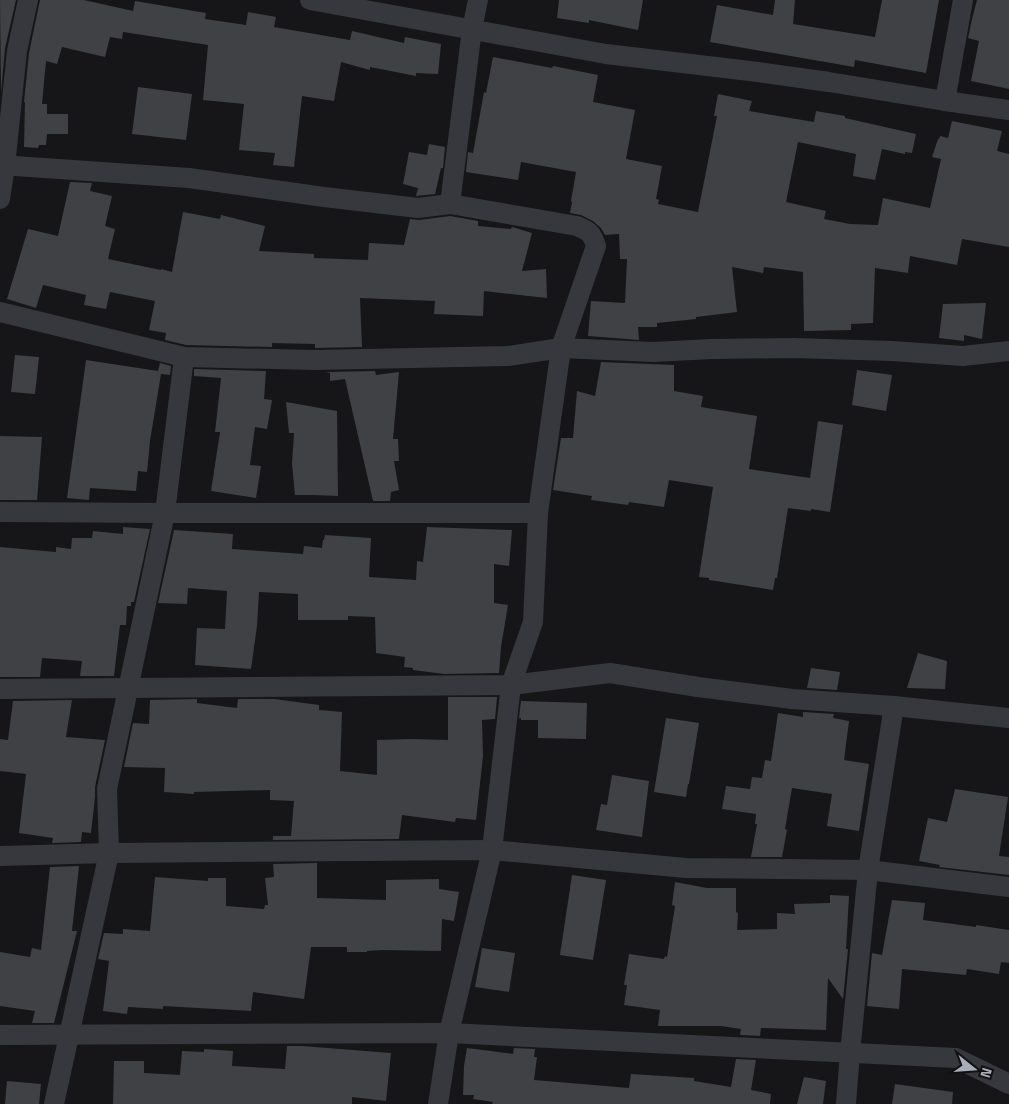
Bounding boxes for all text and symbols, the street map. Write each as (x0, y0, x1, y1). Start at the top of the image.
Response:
north arrow (949, 1044, 999, 1094)
text: N (975, 1065, 998, 1081)

